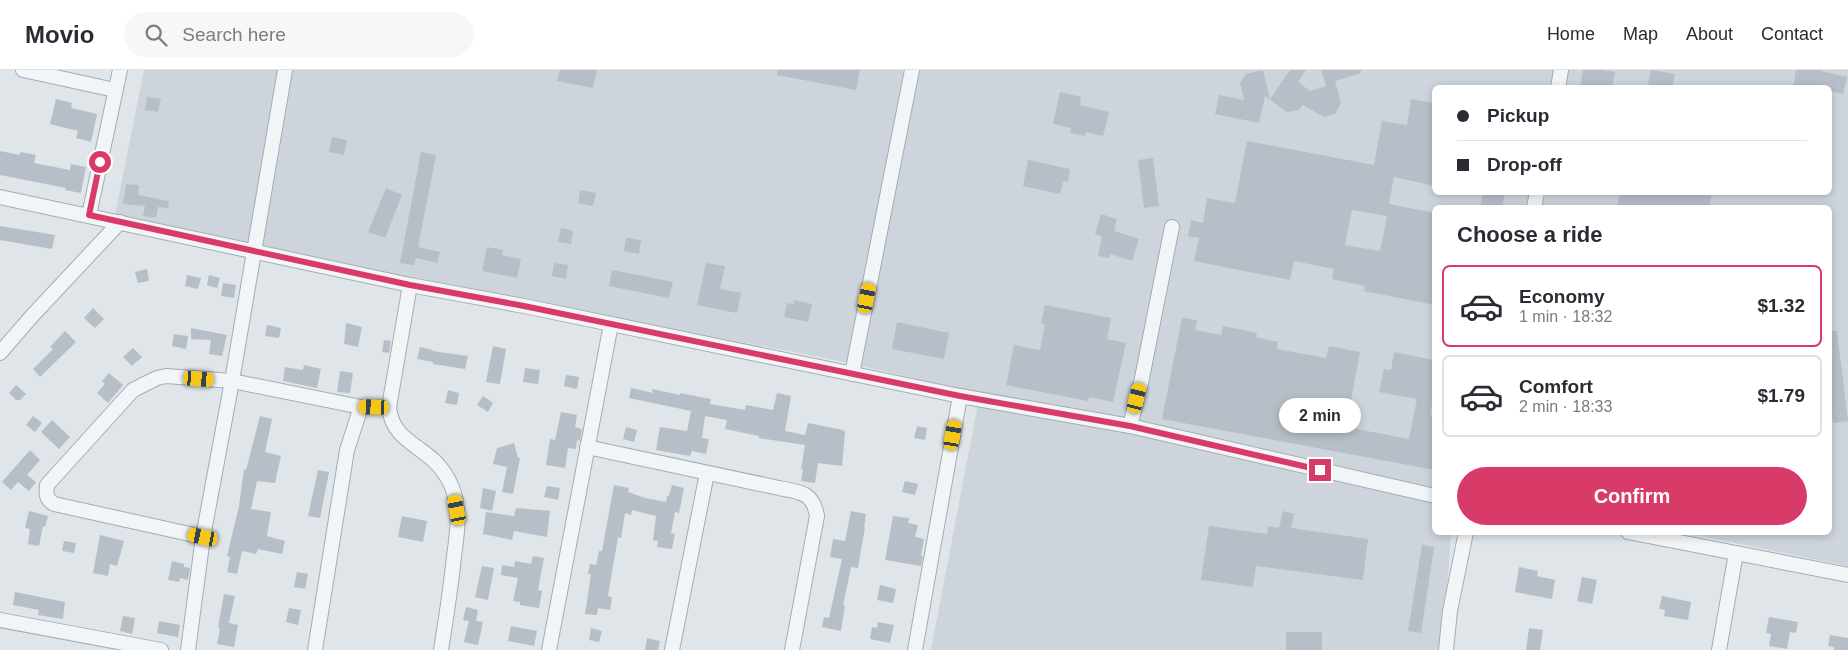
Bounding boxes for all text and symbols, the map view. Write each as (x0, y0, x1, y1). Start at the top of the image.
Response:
search box (124, 12, 474, 57)
text: Movio (25, 21, 94, 48)
icon: search (142, 21, 170, 49)
text: Search here (182, 24, 286, 45)
text: Home (1547, 24, 1595, 44)
text: Map (1623, 24, 1658, 44)
text: About (1686, 24, 1733, 44)
text: Contact (1761, 24, 1823, 44)
text: Pickup (1487, 105, 1549, 126)
route start (89, 151, 111, 173)
text: Drop-off (1487, 154, 1562, 175)
text: Choose a ride (1457, 222, 1602, 247)
car (856, 282, 877, 314)
icon: car (1459, 284, 1504, 329)
text: Economy (1519, 286, 1605, 307)
text: $1.32 (1757, 295, 1805, 316)
text: 1 min · 18:32 (1519, 308, 1612, 325)
car (183, 370, 214, 388)
icon: car (1459, 374, 1504, 419)
text: Comfort (1519, 376, 1593, 397)
car (1126, 382, 1147, 414)
text: $1.79 (1757, 385, 1805, 406)
callout: 2 min (1279, 398, 1361, 432)
text: 2 min · 18:33 (1519, 398, 1612, 415)
car (358, 399, 389, 415)
text: 2 min (1299, 407, 1341, 424)
car (943, 419, 962, 451)
route end (1309, 459, 1331, 481)
button: Confirm (1457, 467, 1807, 525)
car (446, 494, 467, 526)
car (186, 527, 219, 547)

